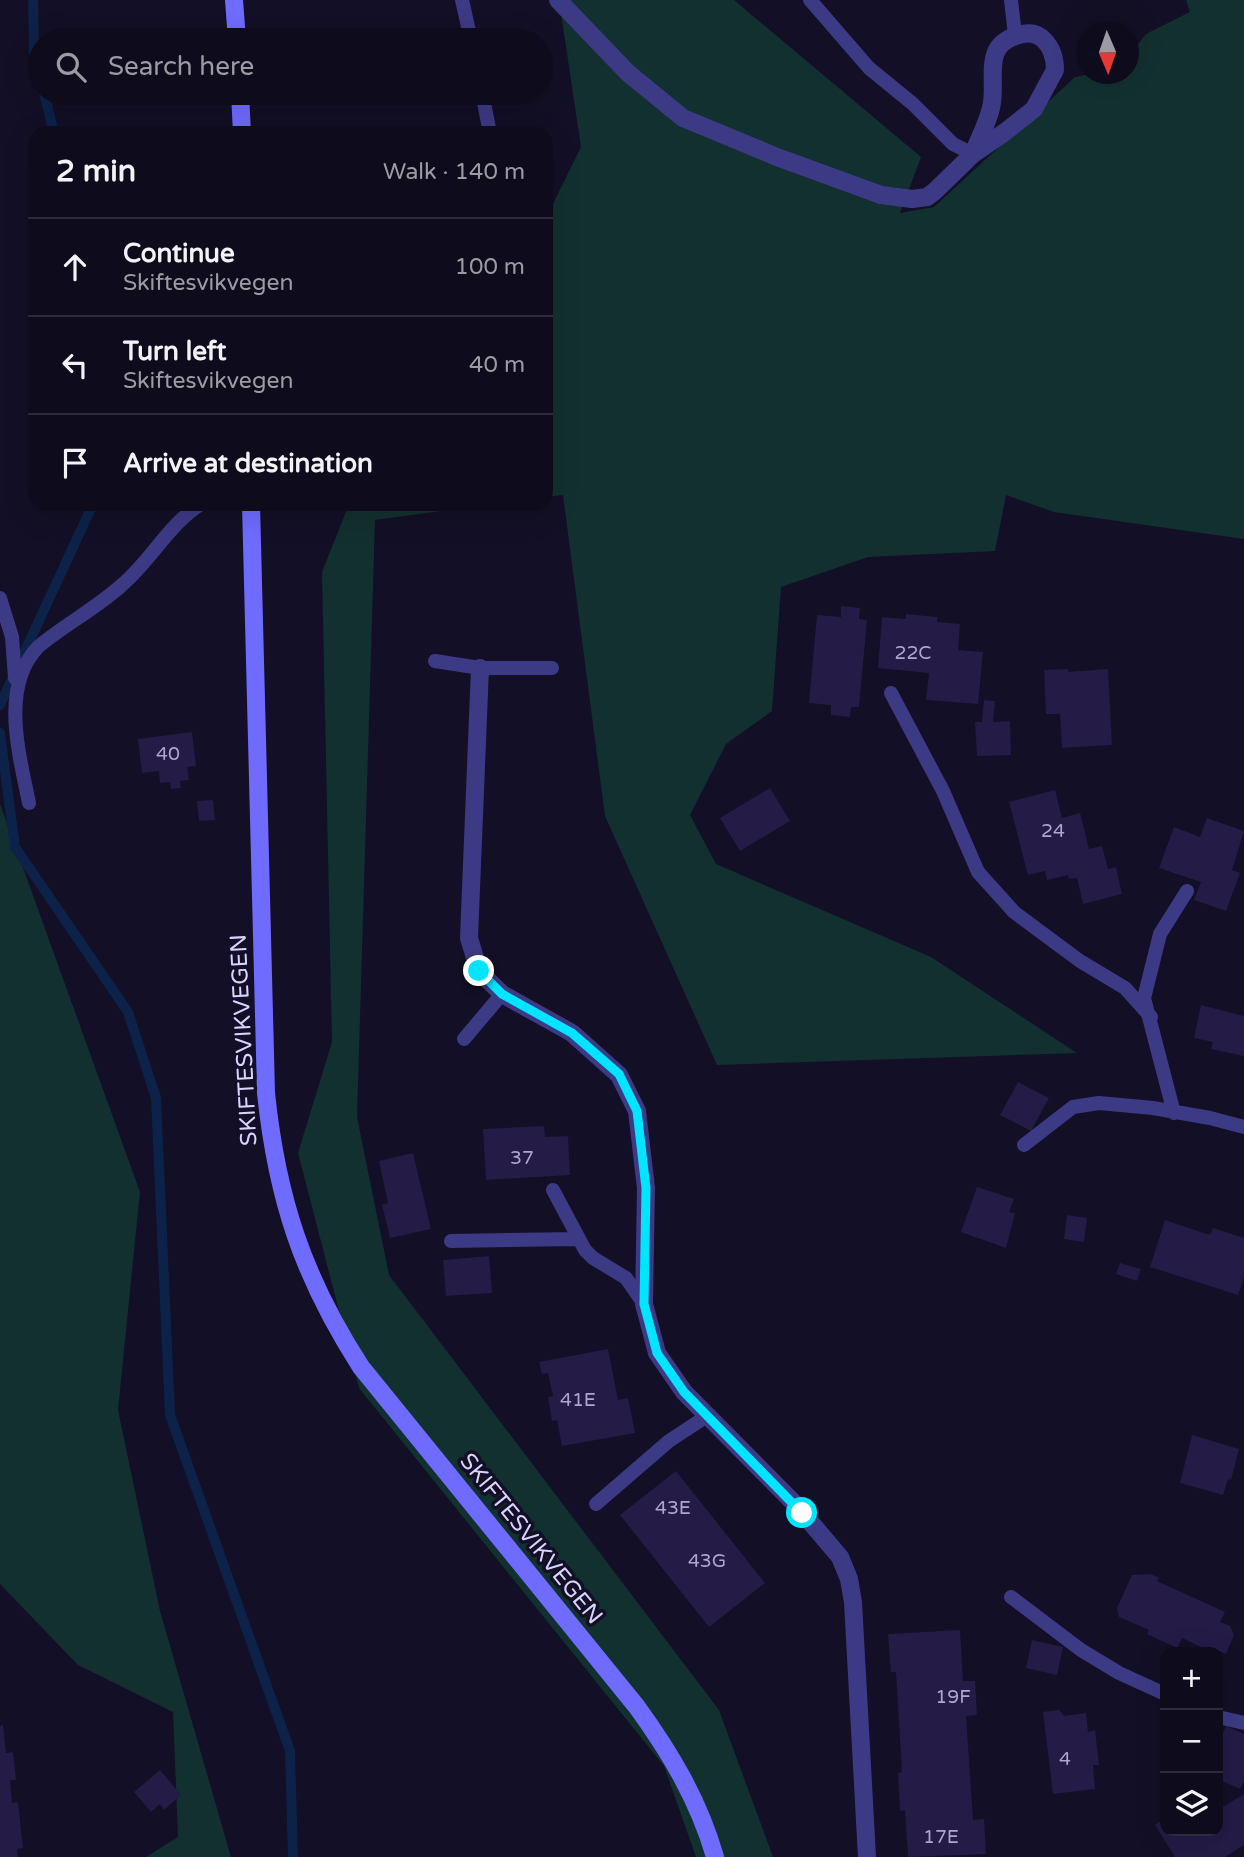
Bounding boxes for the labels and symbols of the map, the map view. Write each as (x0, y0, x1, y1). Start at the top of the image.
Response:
north arrow (1076, 21, 1139, 84)
house number: 22C (894, 642, 932, 664)
house number: 40 (156, 743, 180, 765)
house number: 24 (1041, 820, 1065, 842)
street label: SKIFTESVIKVEGEN (224, 934, 264, 1146)
route end (463, 955, 494, 986)
house number: 37 (510, 1147, 534, 1169)
house number: 41E (560, 1389, 596, 1411)
street label: SKIFTESVIKVEGEN (453, 1448, 609, 1630)
house number: 43E (655, 1497, 691, 1519)
route start (786, 1497, 817, 1528)
house number: 43G (688, 1550, 726, 1572)
house number: 19F (935, 1686, 971, 1708)
house number: 4 (1059, 1748, 1071, 1770)
house number: 17E (923, 1826, 959, 1848)

